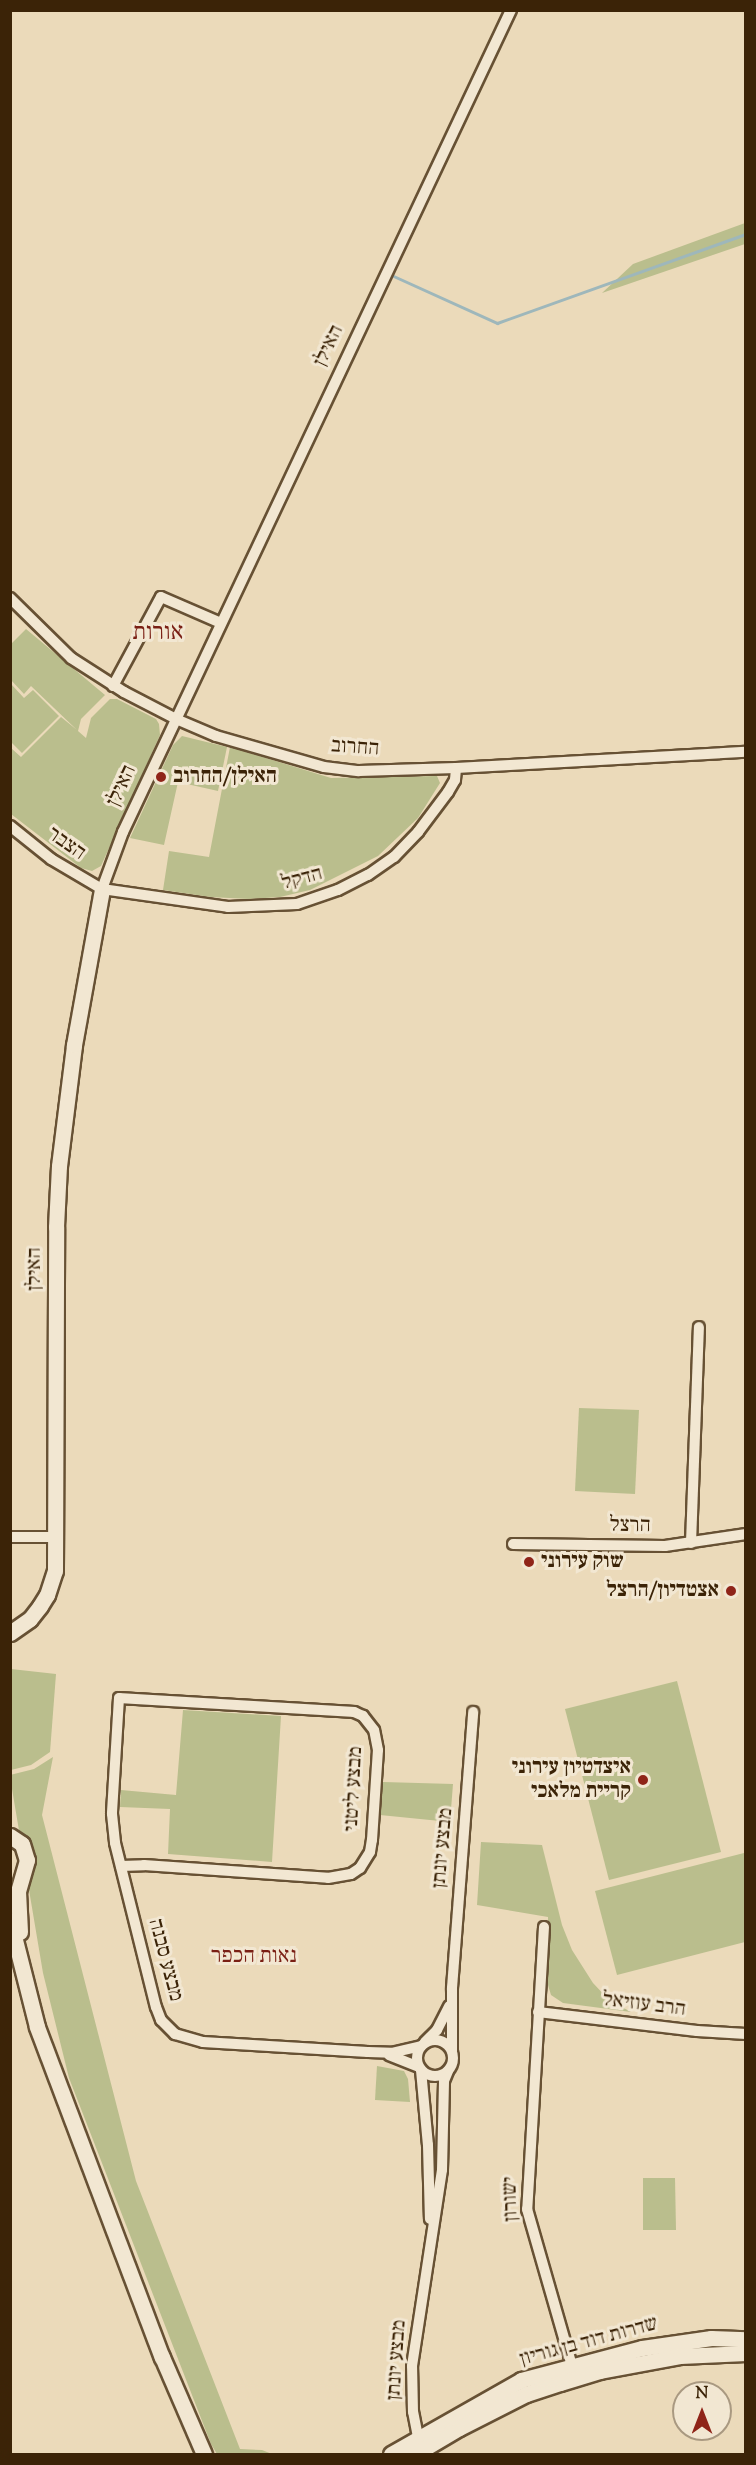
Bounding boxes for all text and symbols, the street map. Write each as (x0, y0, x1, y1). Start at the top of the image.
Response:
street label: האילן (308, 321, 350, 371)
district label: אורות (133, 620, 183, 648)
street label: החרוב (330, 734, 380, 762)
street label: האילן (101, 761, 143, 811)
place label: האילן/החרוב (173, 764, 277, 790)
marker: האילן/החרוב (154, 770, 168, 784)
street label: הצבר (42, 822, 90, 866)
street label: הדקל (279, 861, 325, 897)
street label: האילן (22, 1247, 48, 1291)
street label: הרצל (609, 1513, 651, 1539)
place label: שוק עירוני (541, 1549, 624, 1575)
marker: שוק עירוני (522, 1555, 536, 1569)
place label: אצטדיון/הרצל (606, 1578, 719, 1604)
marker: אצטדיון/הרצל (724, 1584, 738, 1598)
street label: מבצע ליטני (339, 1746, 369, 1832)
place label: איצדטיון עירוני קריית מלאכי (512, 1755, 631, 1805)
marker: איצדטיון עירוני קריית מלאכי (636, 1773, 650, 1787)
street label: מבצע יונתן (427, 1807, 459, 1889)
street label: מבצע סבנה (142, 1916, 188, 2004)
district label: נאות הכפר (211, 1945, 297, 1971)
street label: הרב עוזיאל (601, 1987, 687, 2023)
street label: ישורון (498, 2176, 524, 2222)
street label: שדרות דוד בן גוריון (517, 2311, 661, 2373)
street label: מבצע יונתן (382, 2319, 412, 2401)
north arrow (672, 2381, 732, 2441)
text: N (696, 2383, 708, 2406)

